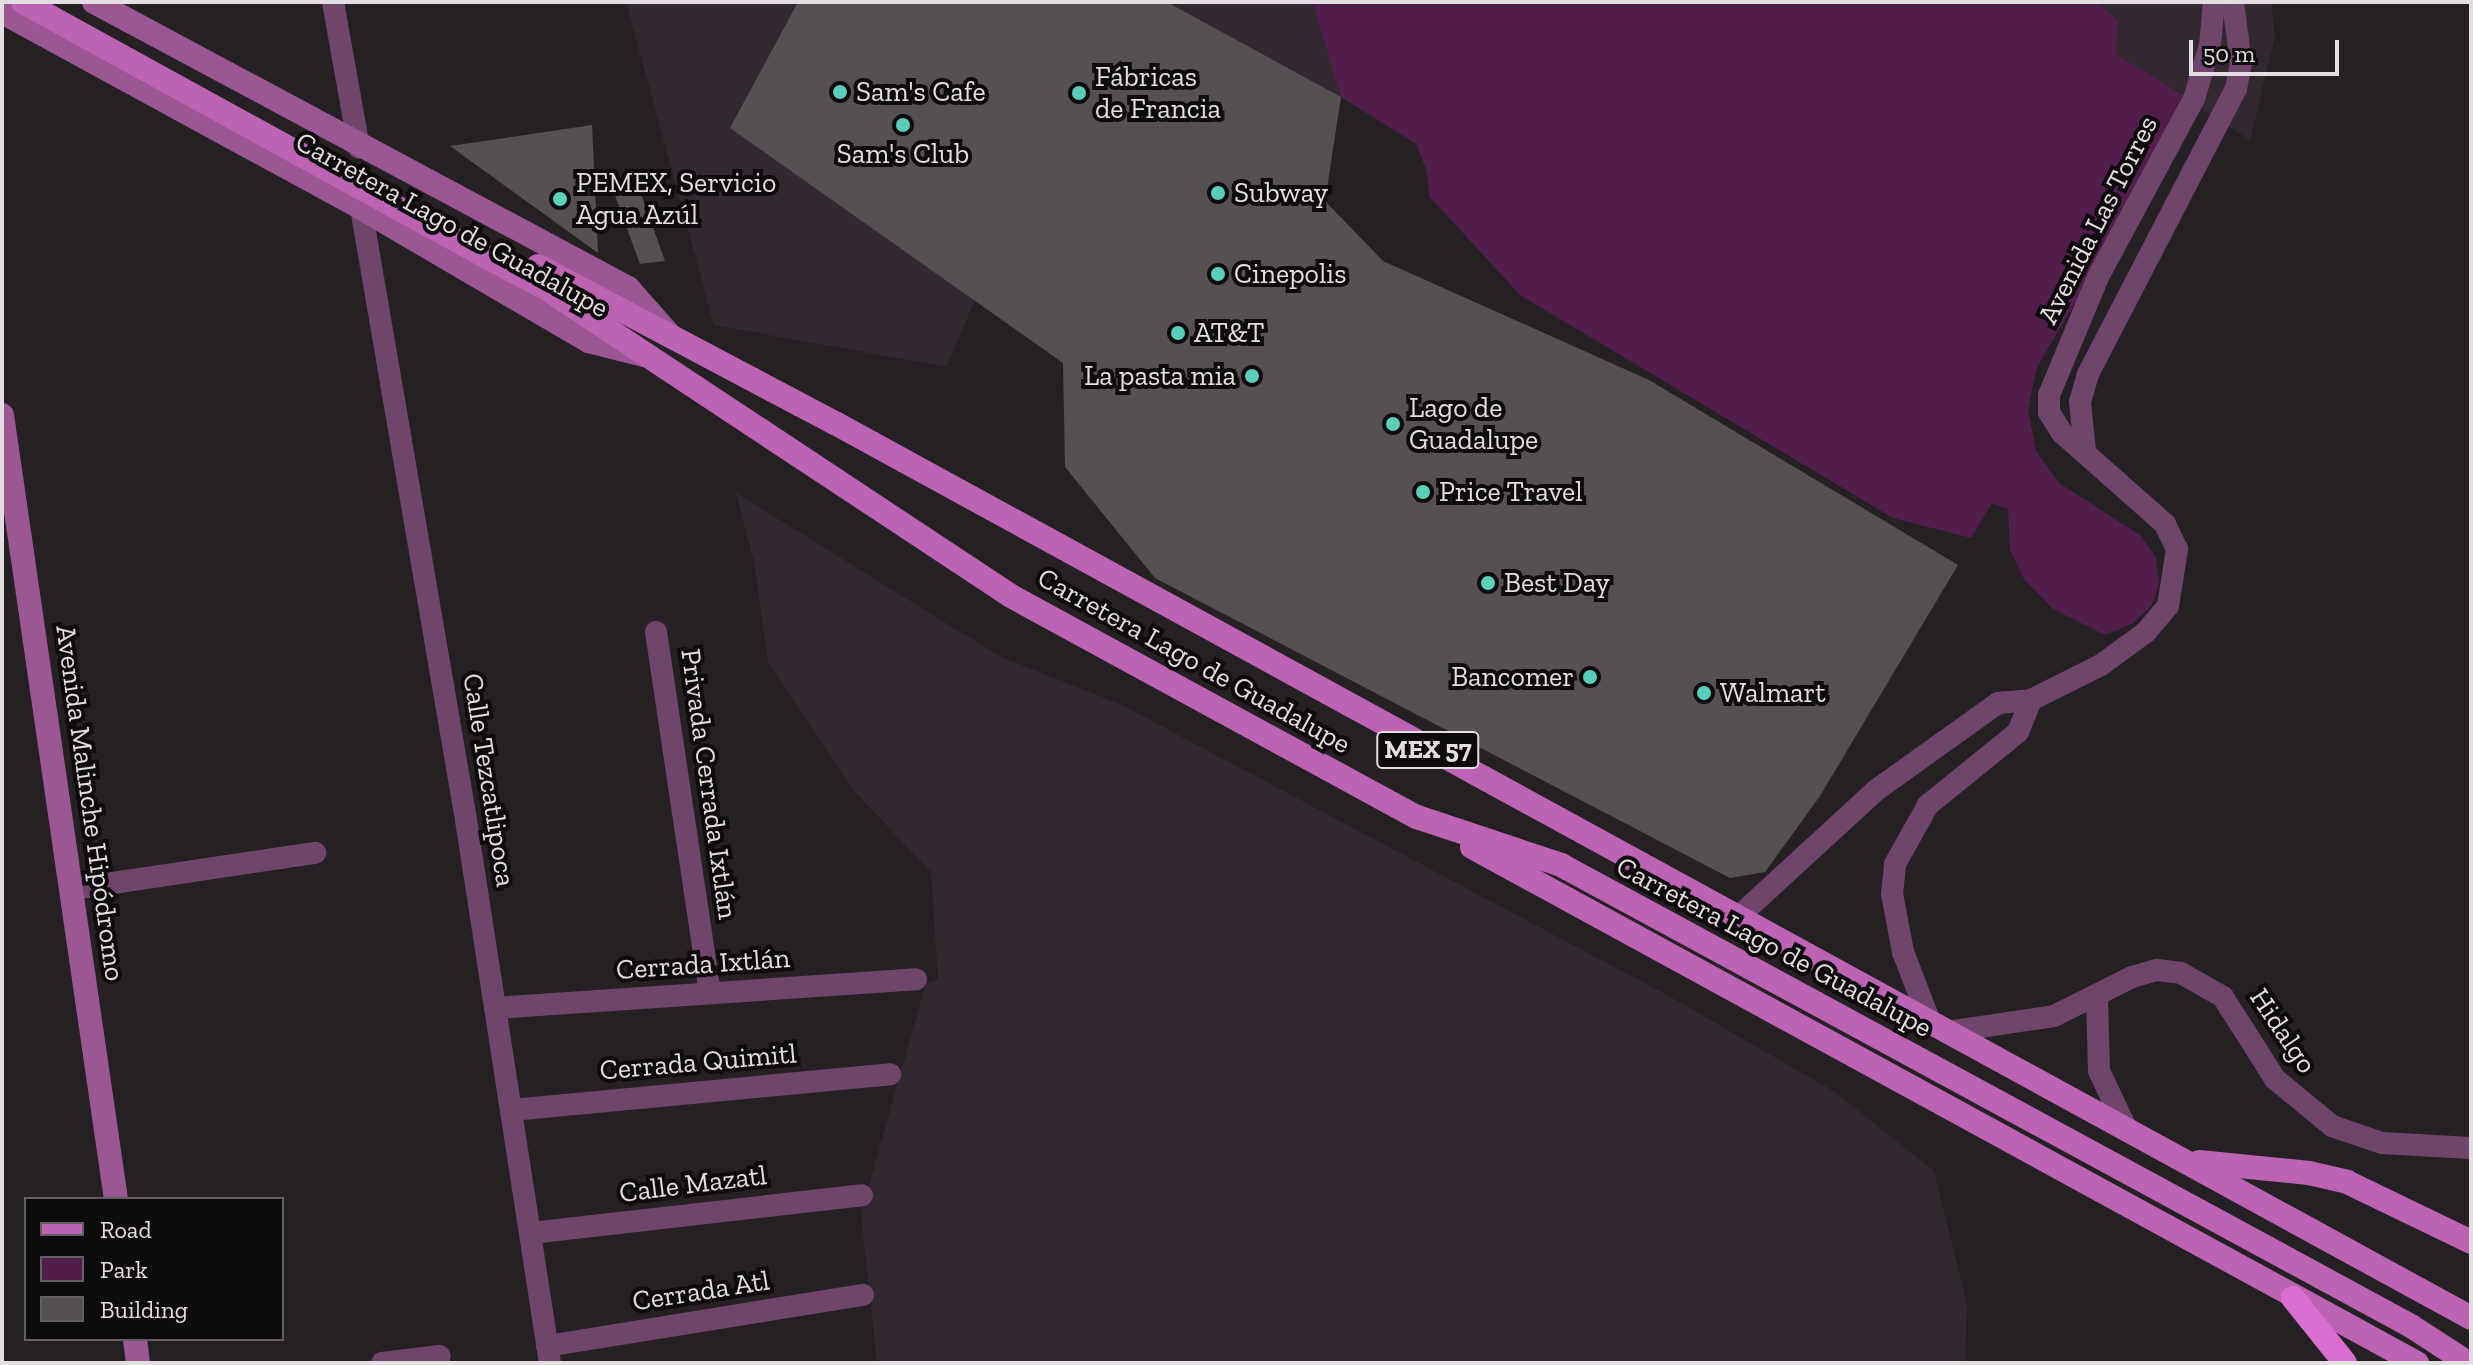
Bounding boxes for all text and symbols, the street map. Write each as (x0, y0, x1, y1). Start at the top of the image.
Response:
scale bar (2193, 24, 2343, 74)
text: 50 m (2203, 39, 2255, 68)
place label: Fábricas de Francia (1095, 60, 1221, 126)
place label: Sam's Cafe (856, 75, 986, 109)
marker: Sam's Cafe (831, 83, 849, 101)
marker: Fábricas de Francia (1070, 84, 1088, 102)
street label: Avenida Las Torres (2031, 110, 2165, 330)
marker: Sam's Club (894, 116, 912, 134)
street label: Carretera Lago de Guadalupe (290, 125, 614, 325)
place label: Sam's Club (837, 137, 969, 171)
place label: PEMEX, Servicio Agua Azúl (576, 166, 776, 232)
place label: Subway (1234, 176, 1328, 210)
marker: Subway (1209, 184, 1227, 202)
marker: PEMEX, Servicio Agua Azúl (551, 190, 569, 208)
place label: Cinepolis (1234, 257, 1346, 291)
marker: Cinepolis (1209, 265, 1227, 283)
place label: AT&T (1194, 316, 1264, 350)
marker: AT&T (1169, 324, 1187, 342)
place label: La pasta mia (1084, 359, 1236, 393)
marker: La pasta mia (1243, 367, 1261, 385)
place label: Lago de Guadalupe (1409, 391, 1538, 457)
marker: Lago de Guadalupe (1384, 415, 1402, 433)
place label: Price Travel (1439, 475, 1583, 509)
marker: Price Travel (1414, 483, 1432, 501)
street label: Carretera Lago de Guadalupe (1032, 561, 1356, 761)
place label: Best Day (1504, 566, 1610, 600)
marker: Best Day (1479, 574, 1497, 592)
street label: Avenida Malinche Hipódromo (48, 623, 132, 983)
street label: Privada Cerrada Ixtlán (673, 647, 745, 921)
place label: Bancomer (1451, 660, 1574, 694)
marker: Bancomer (1581, 668, 1599, 686)
street label: Calle Tezcatlipoca (456, 671, 522, 889)
place label: Walmart (1720, 676, 1826, 710)
marker: Walmart (1695, 684, 1713, 702)
road number: MEX 57 (1376, 728, 1480, 772)
street label: Carretera Lago de Guadalupe (1611, 849, 1937, 1045)
street label: Cerrada Ixtlán (615, 941, 791, 987)
street label: Hidalgo (2243, 982, 2323, 1080)
street label: Cerrada Quimitl (598, 1037, 798, 1087)
street label: Calle Mazatl (617, 1158, 769, 1210)
legend (24, 1197, 284, 1341)
text: Road (100, 1215, 152, 1244)
text: Park (100, 1255, 148, 1284)
street label: Cerrada Atl (630, 1264, 772, 1318)
text: Building (100, 1295, 188, 1324)

